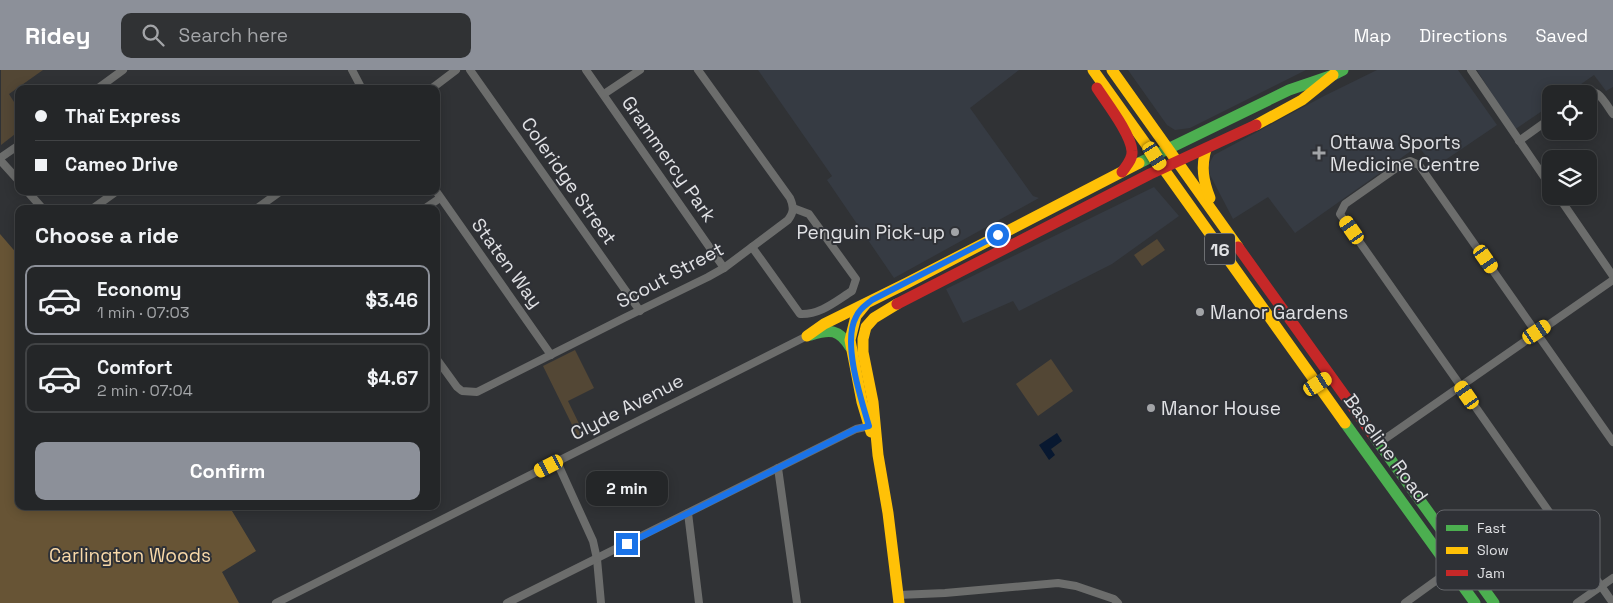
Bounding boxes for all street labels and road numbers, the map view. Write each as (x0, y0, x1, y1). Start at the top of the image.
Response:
street label: Grammercy Park (616, 91, 722, 227)
street label: Coleridge Street (516, 112, 622, 250)
street label: Staten Way (466, 213, 548, 313)
road number: 16 (1205, 233, 1235, 264)
street label: Scout Street (612, 236, 728, 314)
street label: Clyde Avenue (566, 368, 688, 446)
street label: Baseline Road (1338, 389, 1434, 507)

